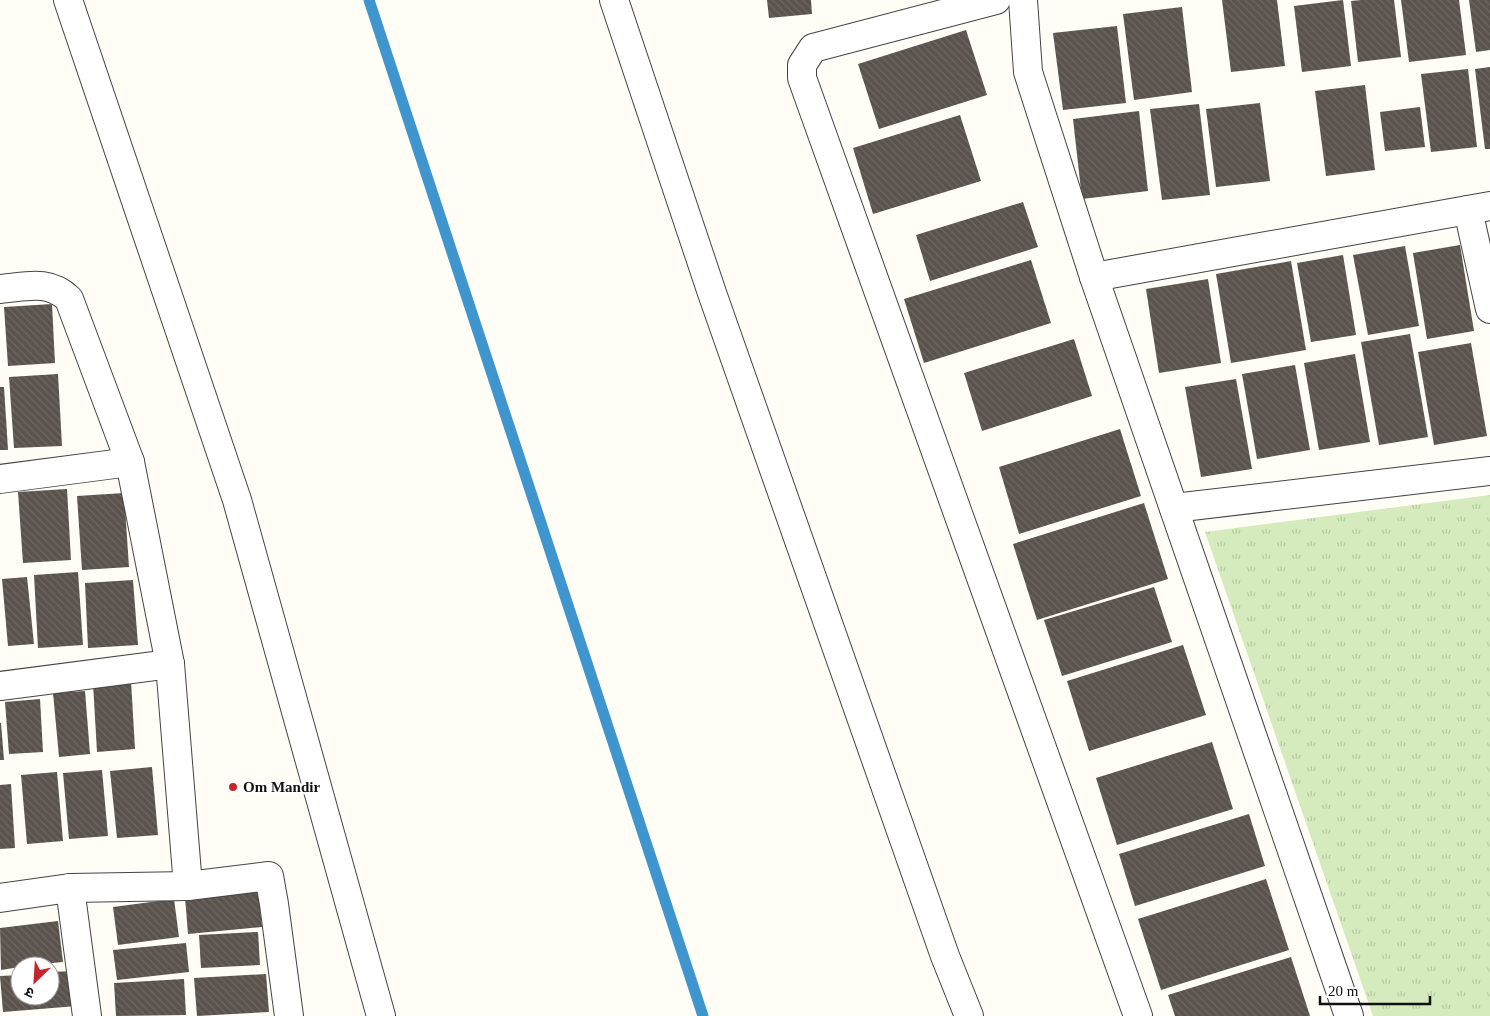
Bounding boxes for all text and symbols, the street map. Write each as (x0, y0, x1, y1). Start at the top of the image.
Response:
place label: Om Mandir (243, 779, 320, 795)
marker: Om Mandir (227, 781, 239, 793)
north arrow (10, 956, 60, 1006)
scale bar (1320, 974, 1430, 1006)
text: उ (22, 983, 37, 1001)
text: 20 m (1328, 983, 1359, 999)

